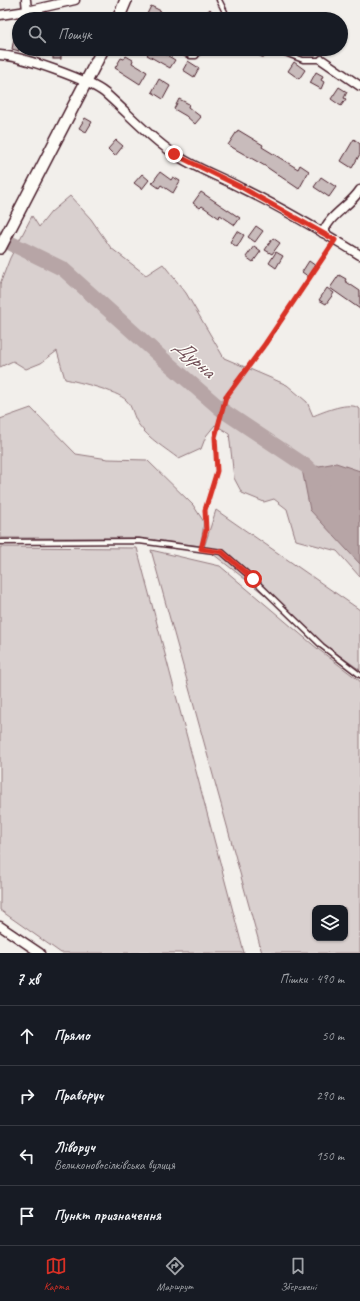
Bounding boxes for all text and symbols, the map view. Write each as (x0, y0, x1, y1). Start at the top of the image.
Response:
search box (12, 12, 348, 56)
icon: search (26, 23, 48, 45)
text: Пошук (58, 25, 91, 44)
route end (165, 145, 183, 163)
water label: Дурна (168, 332, 223, 385)
route start (244, 570, 262, 588)
map controls (312, 905, 348, 941)
button: layers (312, 905, 348, 941)
text: 7 хв (16, 969, 39, 990)
text: Пішки · 490 m (280, 971, 344, 987)
icon: ahead (16, 1025, 38, 1047)
text: Прямо (54, 1026, 90, 1045)
text: 50 m (322, 1028, 344, 1044)
icon: right (16, 1085, 38, 1107)
text: Праворуч (54, 1086, 103, 1105)
text: 290 m (316, 1088, 344, 1104)
text: Ліворуч (54, 1138, 95, 1157)
icon: left (16, 1145, 38, 1167)
text: 150 m (316, 1148, 344, 1164)
text: Великоновосілківська вулиця (54, 1157, 175, 1173)
icon: arrive (16, 1205, 38, 1227)
text: Пункт призначення (54, 1206, 161, 1225)
tab: Карта (44, 1255, 69, 1293)
tab: Маршрут (157, 1255, 193, 1293)
tab: Збережені (280, 1255, 316, 1293)

